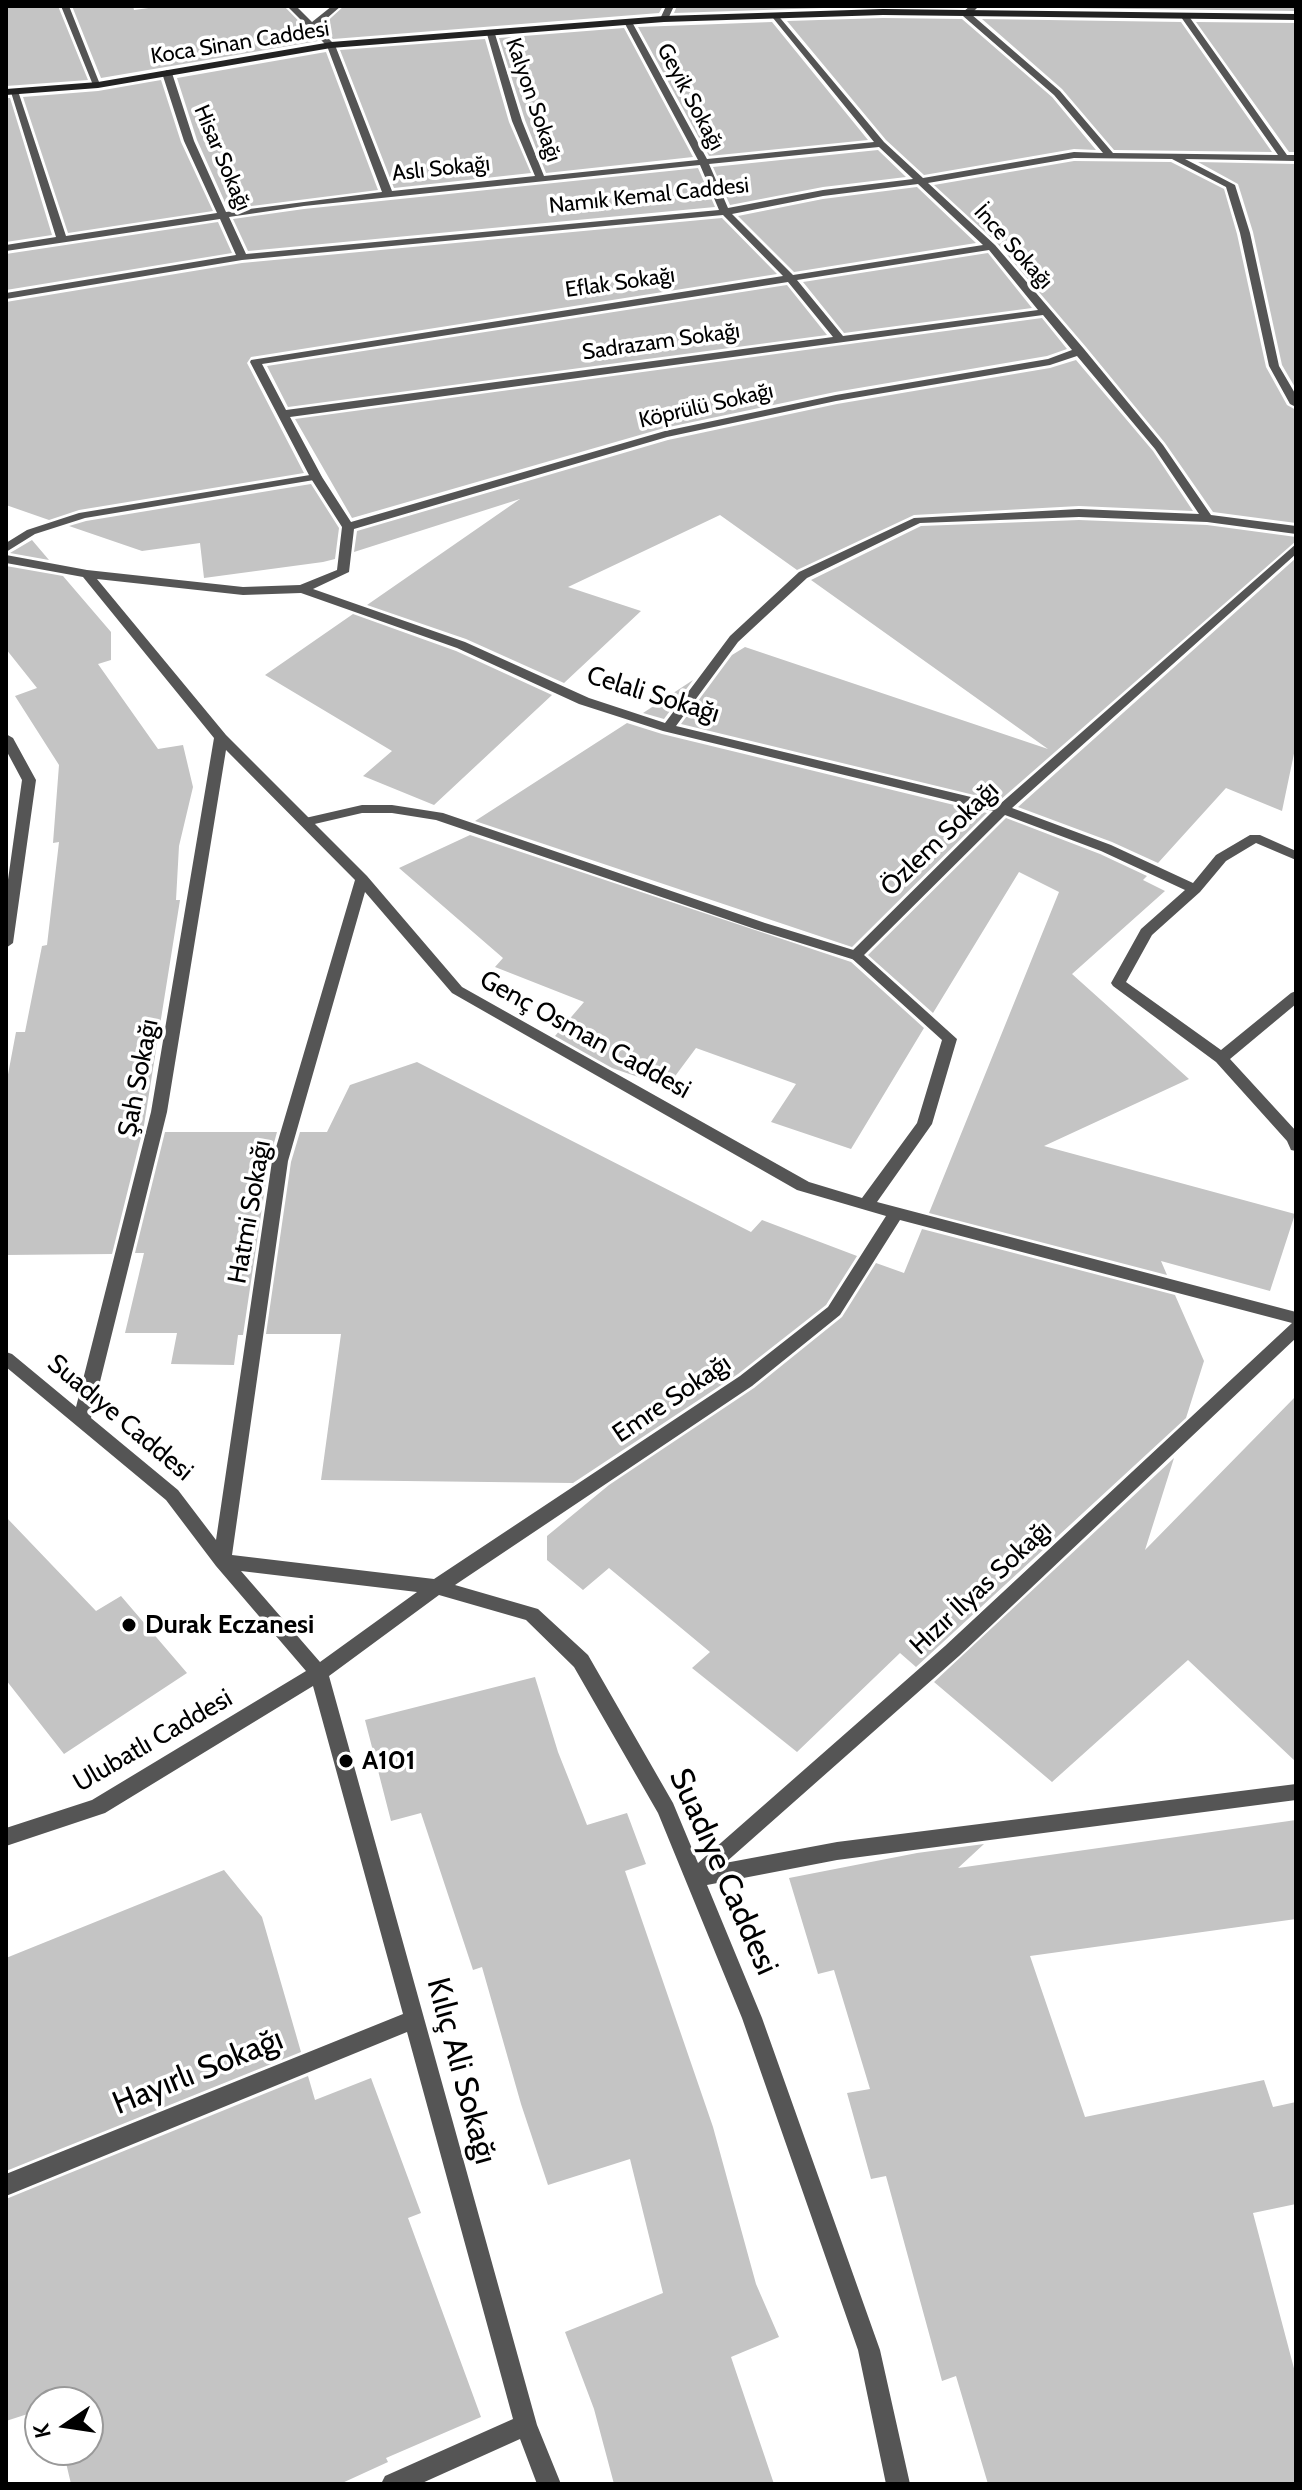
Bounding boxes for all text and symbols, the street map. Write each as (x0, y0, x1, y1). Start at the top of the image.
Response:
street label: Koca Sinan Caddesi (149, 16, 331, 70)
street label: Kalyon Sokağı (499, 35, 567, 165)
street label: Geyik Sokağı (651, 39, 729, 155)
street label: Hisar Sokağı (188, 101, 256, 215)
street label: Aslı Sokağı (391, 151, 491, 187)
street label: Namık Kemal Caddesi (548, 172, 750, 220)
street label: İnce Sokağı (968, 199, 1058, 295)
street label: Eflak Sokağı (563, 262, 677, 304)
street label: Sadrazam Sokağı (580, 318, 742, 366)
street label: Köprülü Sokağı (636, 378, 776, 434)
street label: Celali Sokağı (583, 660, 723, 730)
street label: Özlem Sokağı (874, 775, 1006, 903)
street label: Genç Osman Caddesi (474, 964, 696, 1106)
street label: Şah Sokağı (112, 1016, 166, 1140)
street label: Hatmi Sokağı (222, 1138, 278, 1286)
street label: Suadıye Caddesi (41, 1348, 199, 1488)
street label: Emre Sokağı (607, 1348, 737, 1450)
street label: Hızır İlyas Sokağı (904, 1515, 1058, 1661)
place label: Durak Eczanesi (145, 1609, 314, 1641)
marker: Durak Eczanesi (120, 1616, 138, 1634)
street label: Ulubatlı Caddesi (68, 1683, 238, 1799)
place label: A101 (362, 1745, 415, 1777)
marker: A101 (337, 1752, 355, 1770)
street label: Suadıye Caddesi (660, 1763, 786, 1981)
street label: Kılıç Ali Sokağı (418, 1974, 504, 2168)
street label: Hayırlı Sokağı (107, 2020, 289, 2124)
north arrow (24, 2386, 104, 2466)
text: K (27, 2421, 57, 2441)

